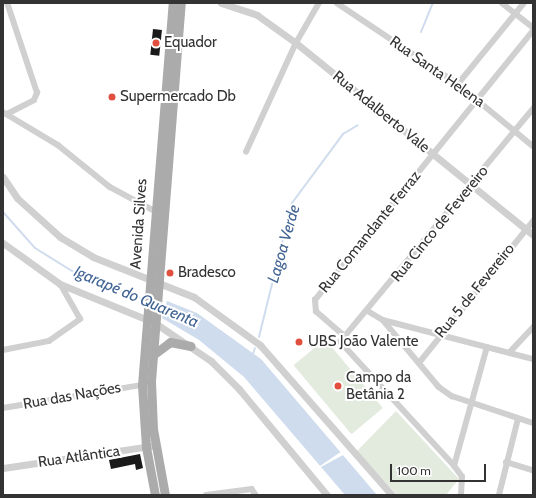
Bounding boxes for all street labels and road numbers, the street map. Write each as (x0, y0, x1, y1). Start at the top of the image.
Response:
street label: Rua Santa Helena (386, 33, 488, 111)
street label: Rua Adalberto Vale (329, 67, 433, 157)
street label: Rua Cinco de Fevereiro (388, 162, 492, 286)
street label: Rua Comandante Ferraz (315, 167, 425, 297)
street label: Avenida Silves (127, 178, 151, 270)
street label: Rua 5 de Fevereiro (431, 240, 519, 342)
street label: Rua das Nações (22, 379, 122, 413)
street label: Rua Atlântica (37, 442, 121, 472)

